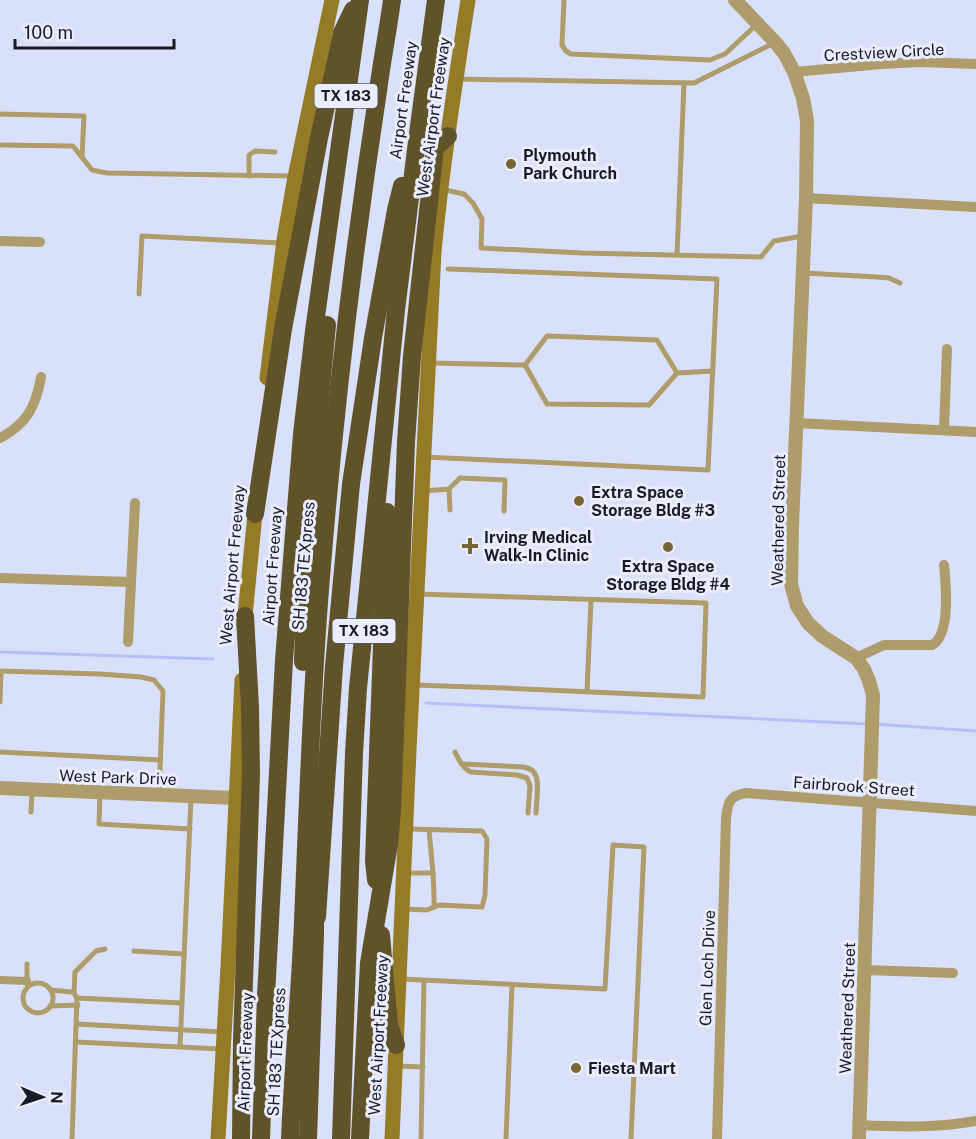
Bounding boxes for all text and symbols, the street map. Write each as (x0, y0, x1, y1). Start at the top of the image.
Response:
scale bar (15, 12, 174, 50)
text: 100 m (24, 22, 73, 43)
street label: West Airport Freeway (413, 36, 454, 198)
street label: Airport Freeway (386, 39, 421, 161)
street label: Crestview Circle (823, 40, 945, 65)
road number: TX 183 (314, 84, 378, 108)
place label: Plymouth Park Church (523, 146, 617, 183)
marker: Plymouth Park Church (504, 157, 518, 171)
street label: Weathered Street (768, 454, 789, 586)
place label: Extra Space Storage Bldg #3 (591, 483, 715, 520)
street label: West Airport Freeway (216, 484, 249, 646)
marker: Extra Space Storage Bldg #3 (572, 494, 586, 508)
street label: SH 183 TEXpress (288, 501, 319, 631)
street label: Airport Freeway (259, 505, 286, 626)
place label: Irving Medical Walk-In Clinic (484, 528, 592, 565)
marker: Irving Medical Walk-In Clinic (461, 537, 479, 555)
marker: Extra Space Storage Bldg #4 (661, 540, 675, 554)
place label: Extra Space Storage Bldg #4 (606, 557, 730, 594)
road number: TX 183 (332, 619, 395, 643)
street label: West Park Drive (59, 766, 177, 789)
street label: Fairbrook Street (793, 773, 915, 800)
street label: Glen Loch Drive (696, 910, 719, 1026)
street label: Weathered Street (836, 942, 859, 1074)
street label: West Airport Freeway (365, 954, 392, 1116)
street label: SH 183 TEXpress (264, 987, 289, 1117)
street label: Airport Freeway (234, 992, 257, 1112)
place label: Fiesta Mart (588, 1059, 676, 1078)
marker: Fiesta Mart (569, 1061, 583, 1075)
north arrow (12, 1067, 72, 1127)
text: N (47, 1091, 66, 1104)

